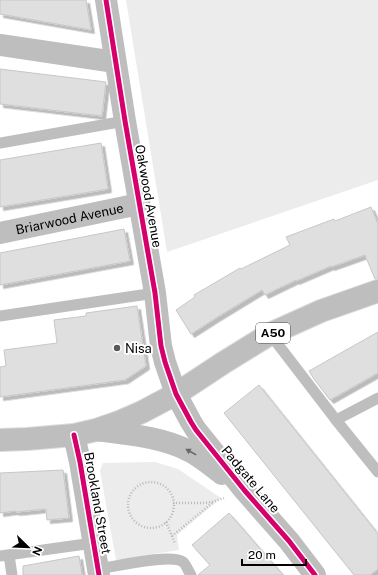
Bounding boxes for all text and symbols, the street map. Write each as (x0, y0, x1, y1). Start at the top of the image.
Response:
street label: Oakwood Avenue (132, 143, 165, 249)
street label: Briarwood Avenue (14, 200, 125, 238)
road number: A50 (256, 323, 290, 343)
place label: Nisa (125, 341, 152, 356)
marker: Nisa (112, 343, 122, 353)
street label: Padgate Lane (218, 443, 283, 516)
one-way arrow (185, 449, 197, 456)
street label: Brookland Street (81, 451, 114, 555)
north arrow (8, 527, 48, 567)
scale bar (242, 541, 306, 567)
text: N (30, 545, 44, 557)
text: 20 m (248, 548, 276, 562)

